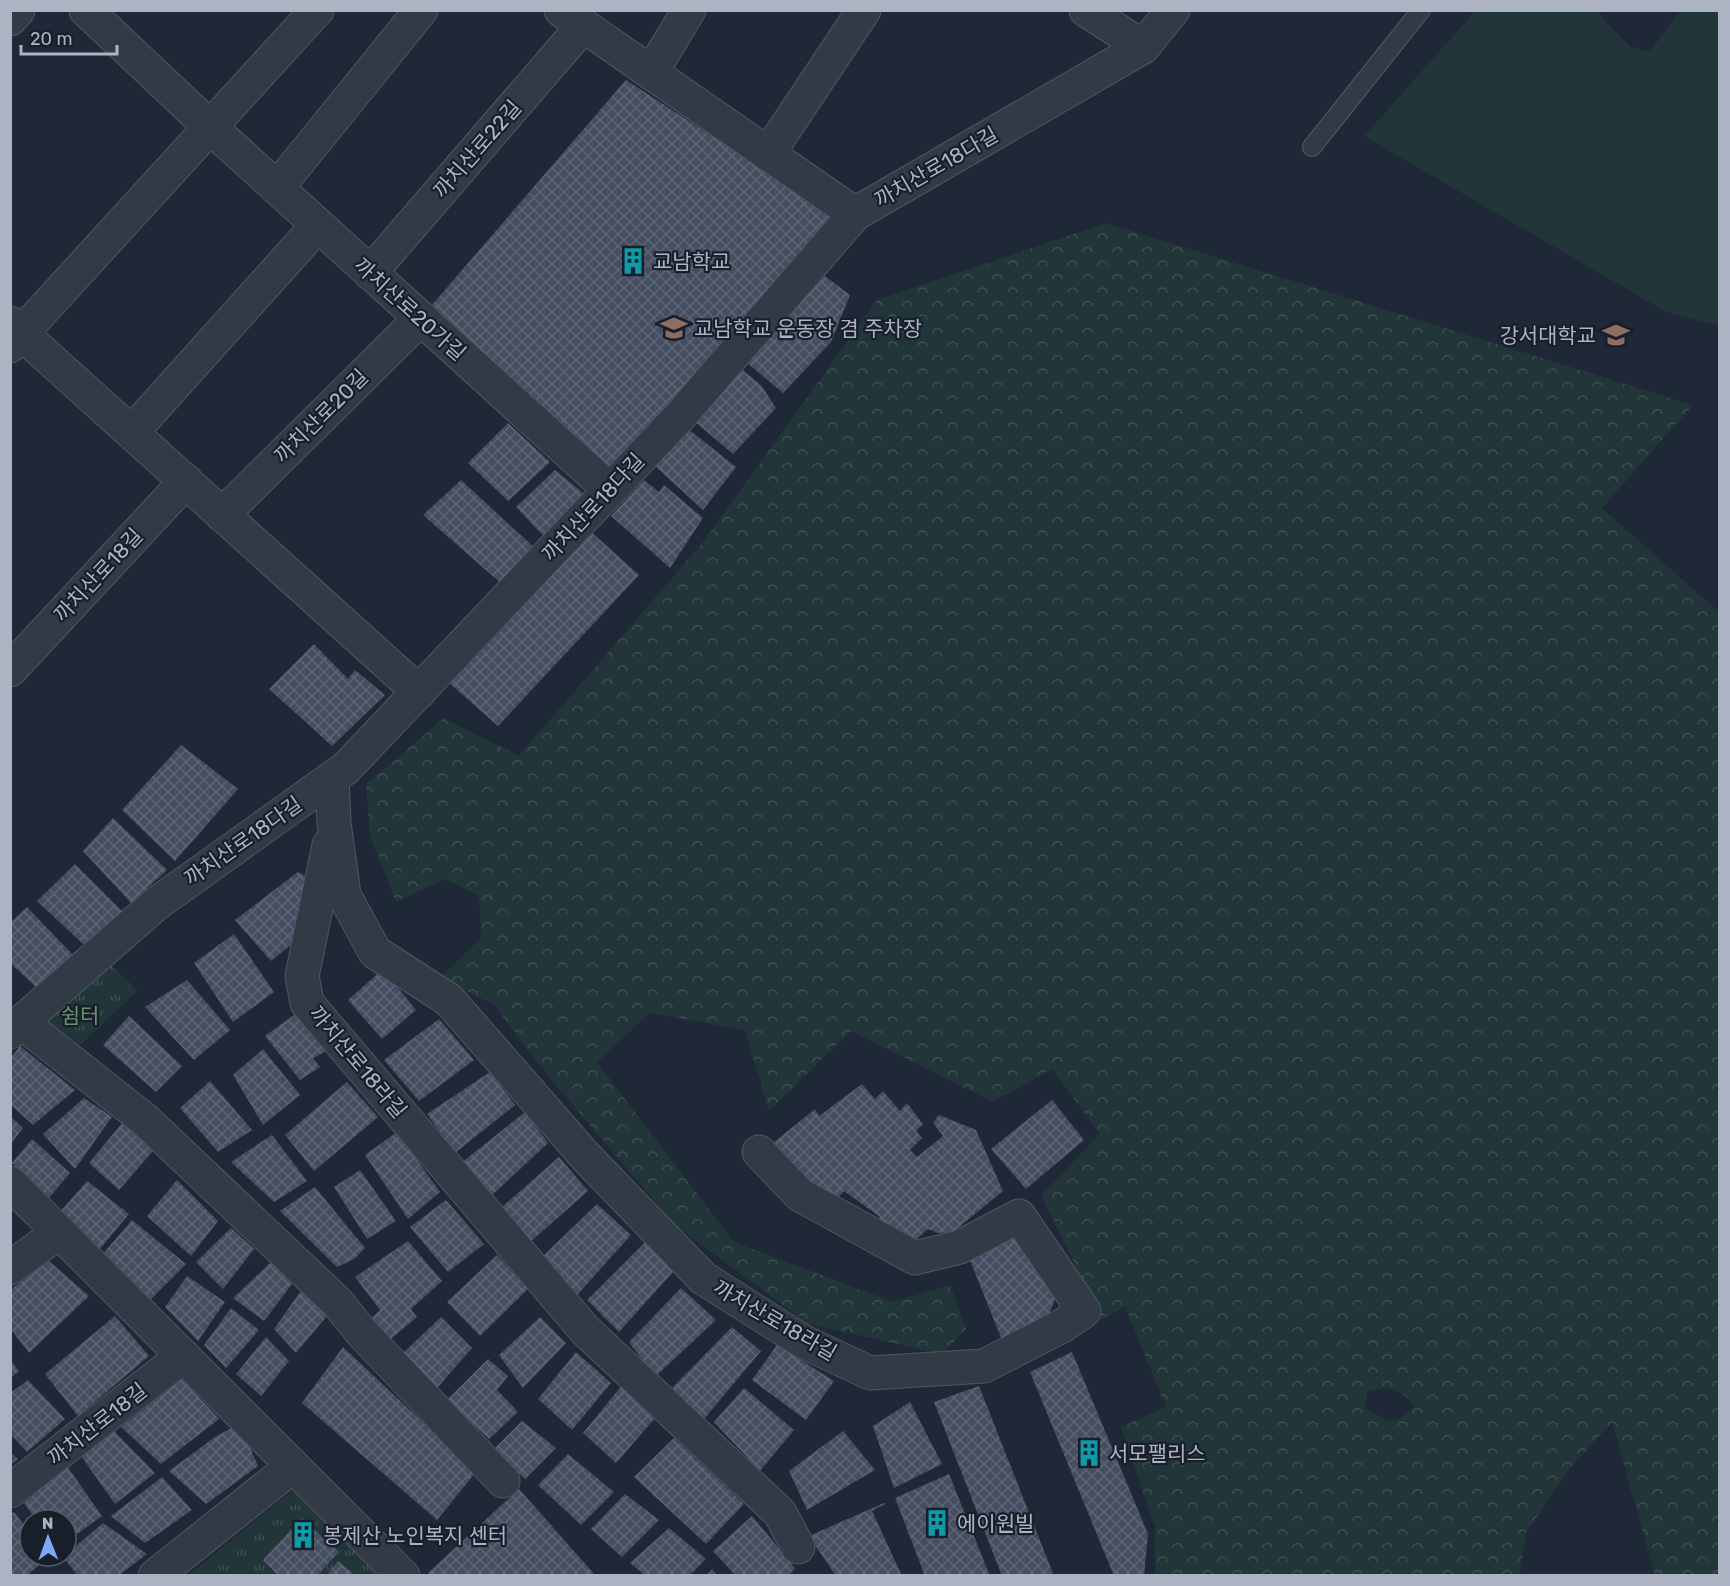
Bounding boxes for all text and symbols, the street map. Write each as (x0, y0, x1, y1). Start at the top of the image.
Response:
scale bar (21, 18, 117, 56)
text: 20 m (30, 28, 72, 50)
street label: 까치산로22길 (428, 95, 526, 203)
street label: 까치산로18다길 (870, 122, 1002, 212)
building icon: 교남학교 (618, 246, 648, 276)
place label: 교남학교 (653, 249, 730, 274)
street label: 까치산로20가길 (349, 252, 471, 366)
school or university icon: 교남학교 운동장 겸 주차장 (659, 313, 689, 343)
place label: 교남학교 운동장 겸 주차장 (694, 316, 922, 341)
school or university icon: 강서대학교 (1601, 320, 1631, 350)
place label: 강서대학교 (1499, 323, 1596, 348)
street label: 까치산로20길 (269, 364, 373, 468)
street label: 까치산로18다길 (537, 448, 649, 566)
street label: 까치산로18길 (48, 523, 148, 627)
street label: 까치산로18다길 (179, 791, 307, 891)
street label: 까치산로18라길 (304, 1001, 412, 1123)
park label: 쉼터 (61, 1003, 99, 1028)
street label: 까치산로18라길 (709, 1275, 841, 1365)
street label: 까치산로18길 (42, 1378, 152, 1470)
building icon: 서모팰리스 (1074, 1438, 1104, 1468)
place label: 서모팰리스 (1109, 1441, 1206, 1466)
north arrow (18, 1508, 78, 1568)
building icon: 에이원빌 (922, 1508, 952, 1538)
place label: 에이원빌 (957, 1511, 1034, 1536)
text: N (42, 1514, 54, 1533)
building icon: 봉제산 노인복지 센터 (288, 1520, 318, 1550)
place label: 봉제산 노인복지 센터 (323, 1523, 507, 1548)

